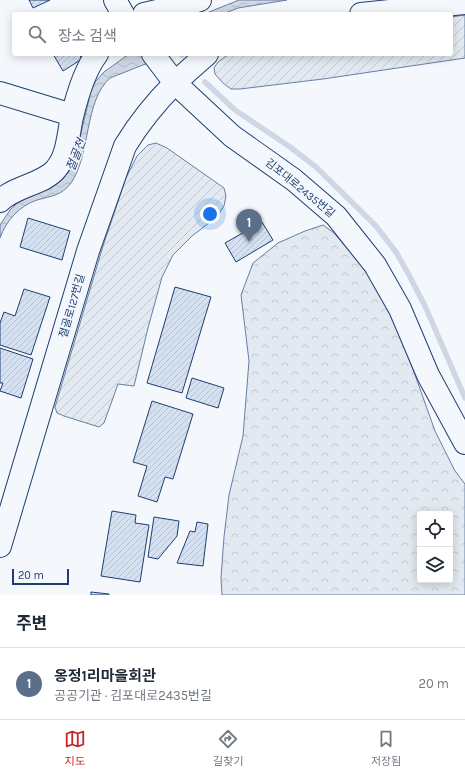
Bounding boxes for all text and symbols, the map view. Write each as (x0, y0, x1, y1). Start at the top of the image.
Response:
search box (12, 12, 453, 56)
icon: search (26, 23, 48, 45)
text: 장소 검색 (58, 27, 117, 45)
water label: 절골천 (64, 135, 89, 173)
street label: 김포대로2435번길 (263, 156, 337, 220)
your location (200, 204, 220, 224)
pin: 1 (236, 209, 262, 242)
street label: 절골로127번길 (57, 273, 87, 339)
map controls (417, 511, 453, 583)
button: locate (417, 511, 453, 547)
button: layers (417, 547, 453, 583)
scale bar (12, 567, 69, 586)
text: 20 m (18, 569, 44, 582)
text: 주변 (16, 613, 47, 633)
text: 옹정1리마을회관 (54, 667, 156, 685)
text: 1 (27, 676, 31, 691)
text: 20 m (419, 676, 449, 691)
text: 공공기관 · 김포대로2435번길 (54, 688, 212, 703)
tab: 지도 (64, 728, 86, 768)
tab: 길찾기 (213, 728, 243, 768)
tab: 저장됨 (371, 728, 401, 768)

